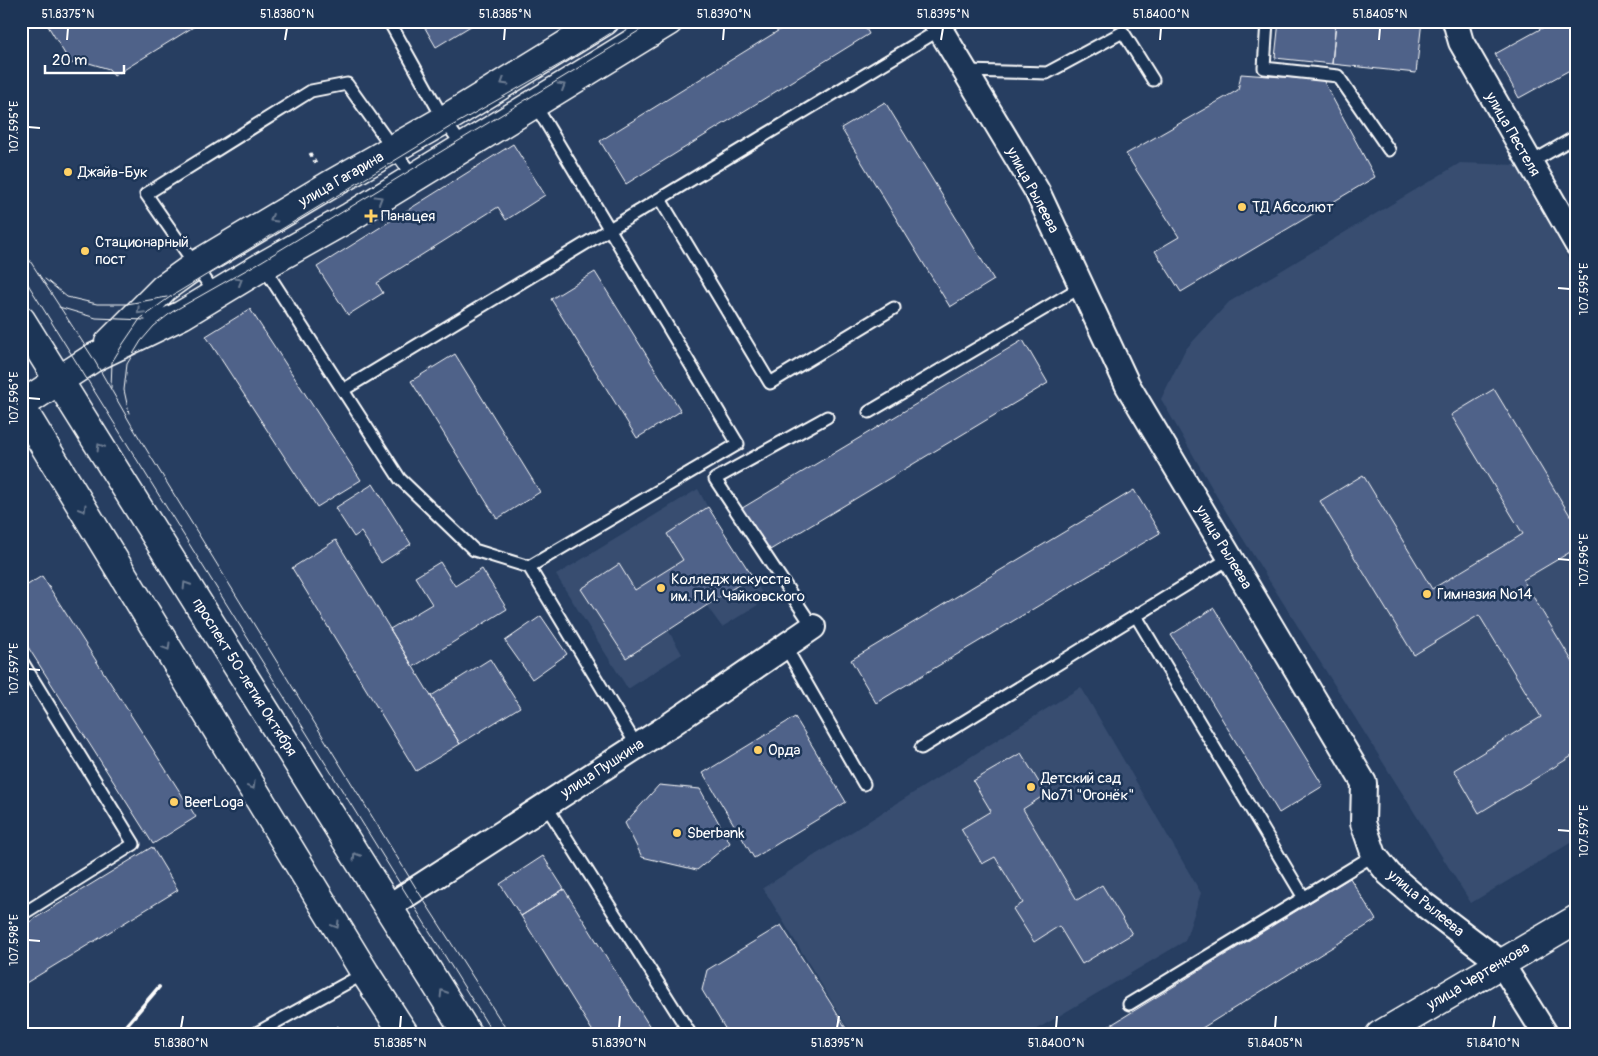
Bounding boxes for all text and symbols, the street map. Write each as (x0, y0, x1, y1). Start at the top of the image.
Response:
text: 51.8375°N (42, 7, 94, 22)
text: 51.8380°N (260, 7, 314, 22)
text: 51.8385°N (479, 7, 531, 22)
text: 51.8390°N (697, 7, 751, 22)
text: 51.8395°N (917, 7, 969, 22)
text: 51.8400°N (1133, 7, 1189, 22)
text: 51.8405°N (1353, 7, 1407, 22)
scale bar (45, 42, 124, 74)
text: 20 m (52, 51, 87, 70)
one-way arrow (500, 76, 509, 86)
one-way arrow (557, 83, 566, 93)
street label: улица Пестеля (1480, 88, 1544, 180)
text: 107.595°E (7, 101, 22, 153)
street label: улица Рылеева (1001, 143, 1063, 237)
street label: улица Гагарина (294, 147, 387, 212)
place label: Джайв-Бук (77, 163, 148, 182)
marker: Джайв-Бук (62, 166, 74, 178)
one-way arrow (374, 196, 383, 205)
place label: ТД Абсолют (1252, 198, 1334, 217)
marker: ТД Абсолют (1236, 201, 1248, 213)
place label: Панацея (381, 207, 435, 226)
marker: Панацея (365, 210, 377, 222)
one-way arrow (270, 213, 279, 223)
place label: Стационарный пост (95, 233, 189, 269)
marker: Стационарный пост (79, 245, 91, 257)
text: 107.595°E (1577, 263, 1592, 315)
one-way arrow (233, 277, 242, 287)
one-way arrow (137, 305, 146, 314)
text: 107.596°E (7, 371, 22, 425)
one-way arrow (97, 443, 106, 452)
street label: улица Рылеева (1191, 501, 1256, 593)
one-way arrow (76, 503, 86, 512)
text: 107.596°E (1577, 533, 1592, 587)
place label: Колледж искусств им. П.И. Чайковского (671, 570, 805, 606)
one-way arrow (183, 581, 193, 590)
marker: Колледж искусств им. П.И. Чайковского (655, 582, 667, 594)
place label: Гимназия №14 (1437, 585, 1532, 604)
marker: Гимназия №14 (1421, 588, 1433, 600)
street label: проспект 50-летия Октября (188, 595, 301, 760)
one-way arrow (161, 642, 171, 651)
text: 107.597°E (7, 643, 22, 695)
street label: улица Пушкина (556, 734, 648, 803)
place label: Орда (768, 741, 801, 760)
marker: Орда (752, 744, 764, 756)
place label: Детский сад №71 "Огонёк" (1040, 769, 1134, 805)
one-way arrow (245, 781, 255, 790)
marker: Детский сад №71 "Огонёк" (1025, 781, 1037, 793)
place label: BeerLoga (184, 793, 244, 812)
marker: BeerLoga (168, 796, 180, 808)
text: 107.597°E (1577, 805, 1592, 857)
place label: Sberbank (687, 824, 745, 843)
marker: Sberbank (671, 827, 683, 839)
one-way arrow (353, 852, 363, 861)
street label: улица Рылеева (1383, 865, 1468, 941)
text: 107.598°E (7, 914, 22, 966)
one-way arrow (330, 920, 340, 929)
street label: улица Чертенкова (1423, 938, 1533, 1015)
one-way arrow (439, 990, 449, 999)
text: 51.8380°N (154, 1036, 208, 1051)
text: 51.8385°N (374, 1036, 426, 1051)
text: 51.8390°N (592, 1036, 646, 1051)
text: 51.8395°N (811, 1036, 863, 1051)
text: 51.8400°N (1028, 1036, 1084, 1051)
text: 51.8405°N (1248, 1036, 1302, 1051)
text: 51.8410°N (1466, 1036, 1520, 1051)

